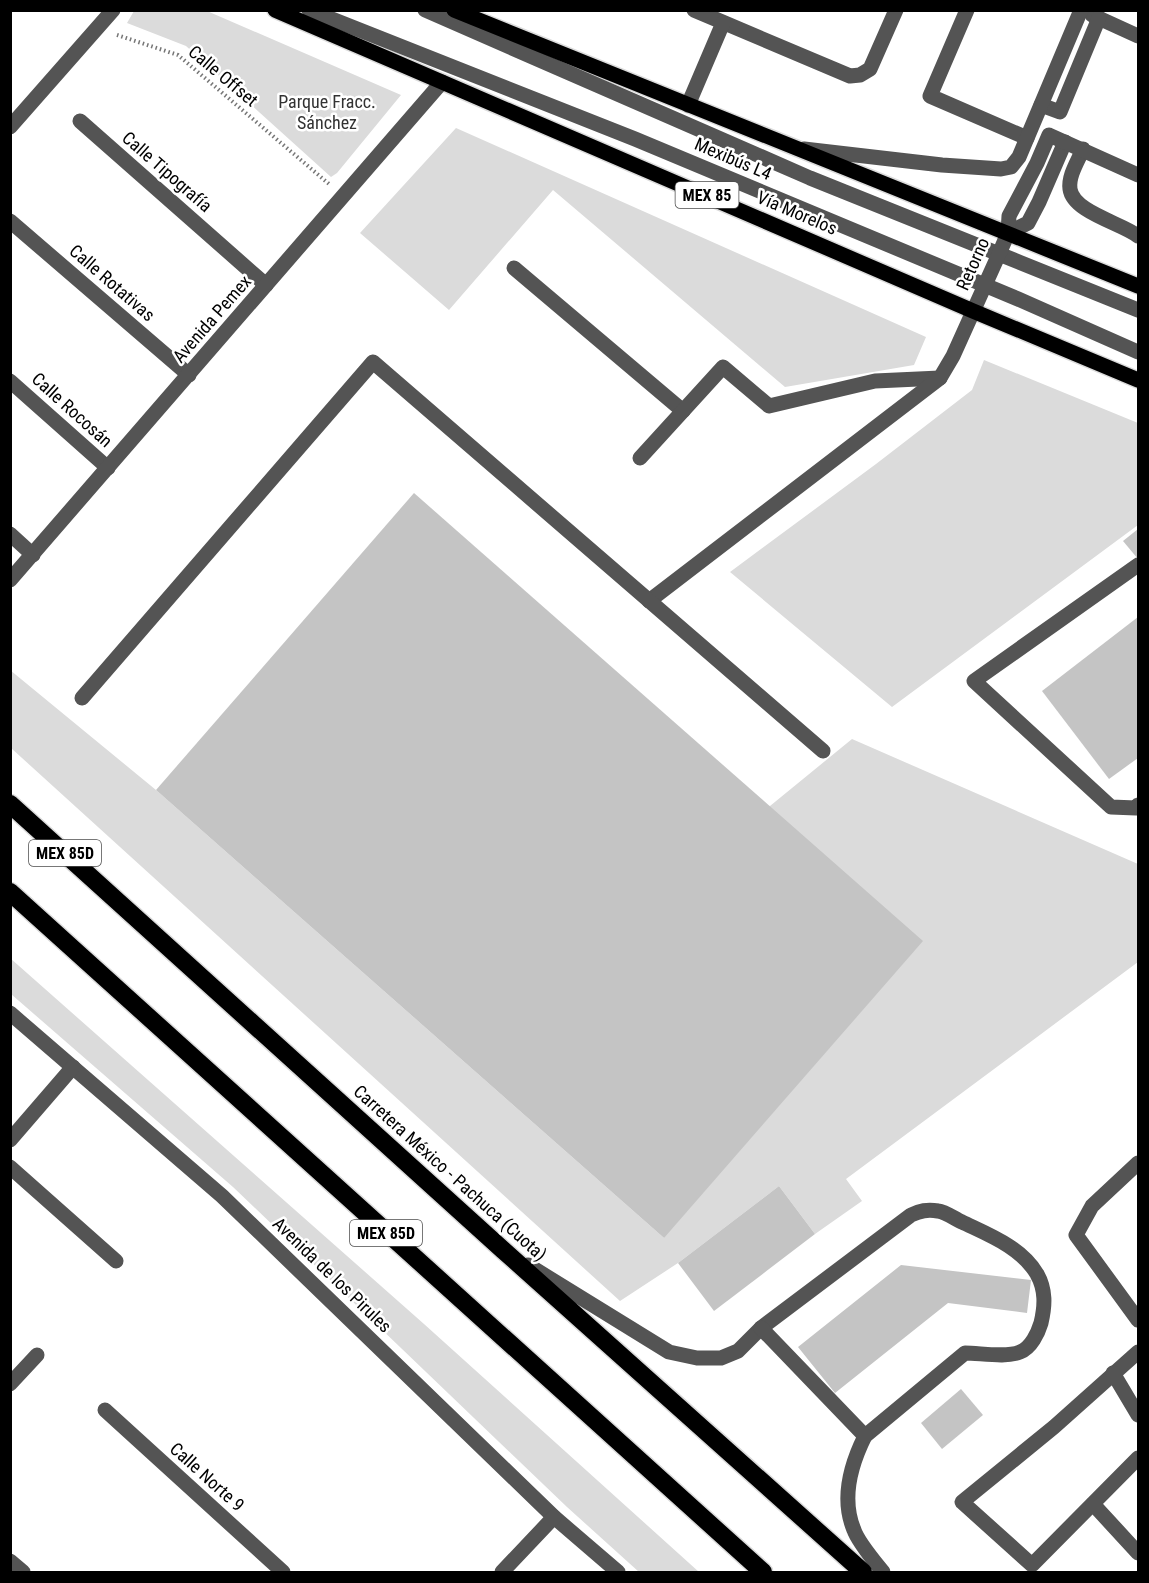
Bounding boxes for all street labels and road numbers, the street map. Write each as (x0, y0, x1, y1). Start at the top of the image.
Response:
street label: Calle Offset (184, 41, 262, 111)
street label: Calle Tipografía (118, 127, 216, 216)
street label: Mexibús L4 (692, 133, 775, 184)
road number: MEX 85 (676, 182, 738, 208)
street label: Vía Morelos (754, 186, 840, 239)
street label: Retorno (952, 234, 993, 293)
street label: Calle Rotativas (65, 240, 159, 325)
street label: Avenida Pemex (168, 271, 255, 367)
street label: Calle Rocosán (28, 368, 117, 451)
road number: MEX 85D (29, 840, 101, 866)
street label: Carretera México - Pachuca (Cuota) (349, 1080, 551, 1266)
street label: Avenida de los Pirules (269, 1213, 396, 1337)
road number: MEX 85D (350, 1220, 422, 1246)
street label: Calle Norte 9 (166, 1438, 249, 1515)

